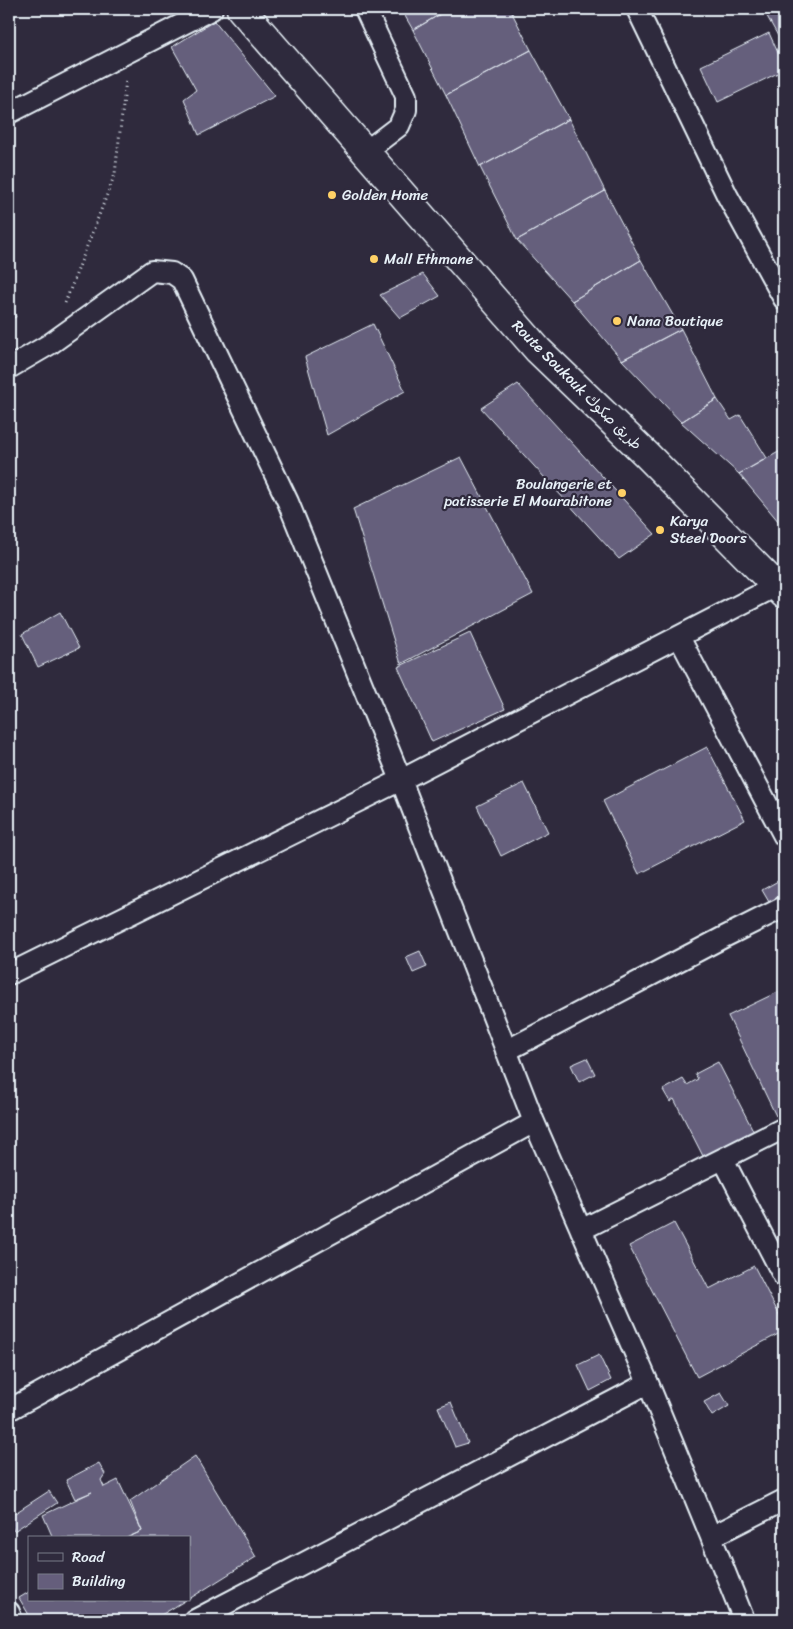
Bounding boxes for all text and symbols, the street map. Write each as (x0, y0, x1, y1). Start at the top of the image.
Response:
place label: Golden Home (342, 182, 428, 208)
marker: Golden Home (326, 189, 338, 201)
place label: Mall Ethmane (384, 246, 474, 272)
marker: Mall Ethmane (368, 253, 380, 265)
place label: Nana Boutique (627, 308, 724, 334)
street label: Route Soukouk طريق صكوك (505, 313, 649, 457)
marker: Nana Boutique (611, 315, 623, 327)
place label: Boulangerie et patisserie El Mourabitone (443, 471, 612, 514)
marker: Boulangerie et patisserie El Mourabitone (616, 487, 628, 499)
place label: Karya Steel Doors (670, 508, 747, 551)
marker: Karya Steel Doors (654, 524, 666, 536)
legend (28, 1536, 190, 1602)
text: Road (72, 1544, 105, 1570)
text: Building (72, 1568, 126, 1594)

